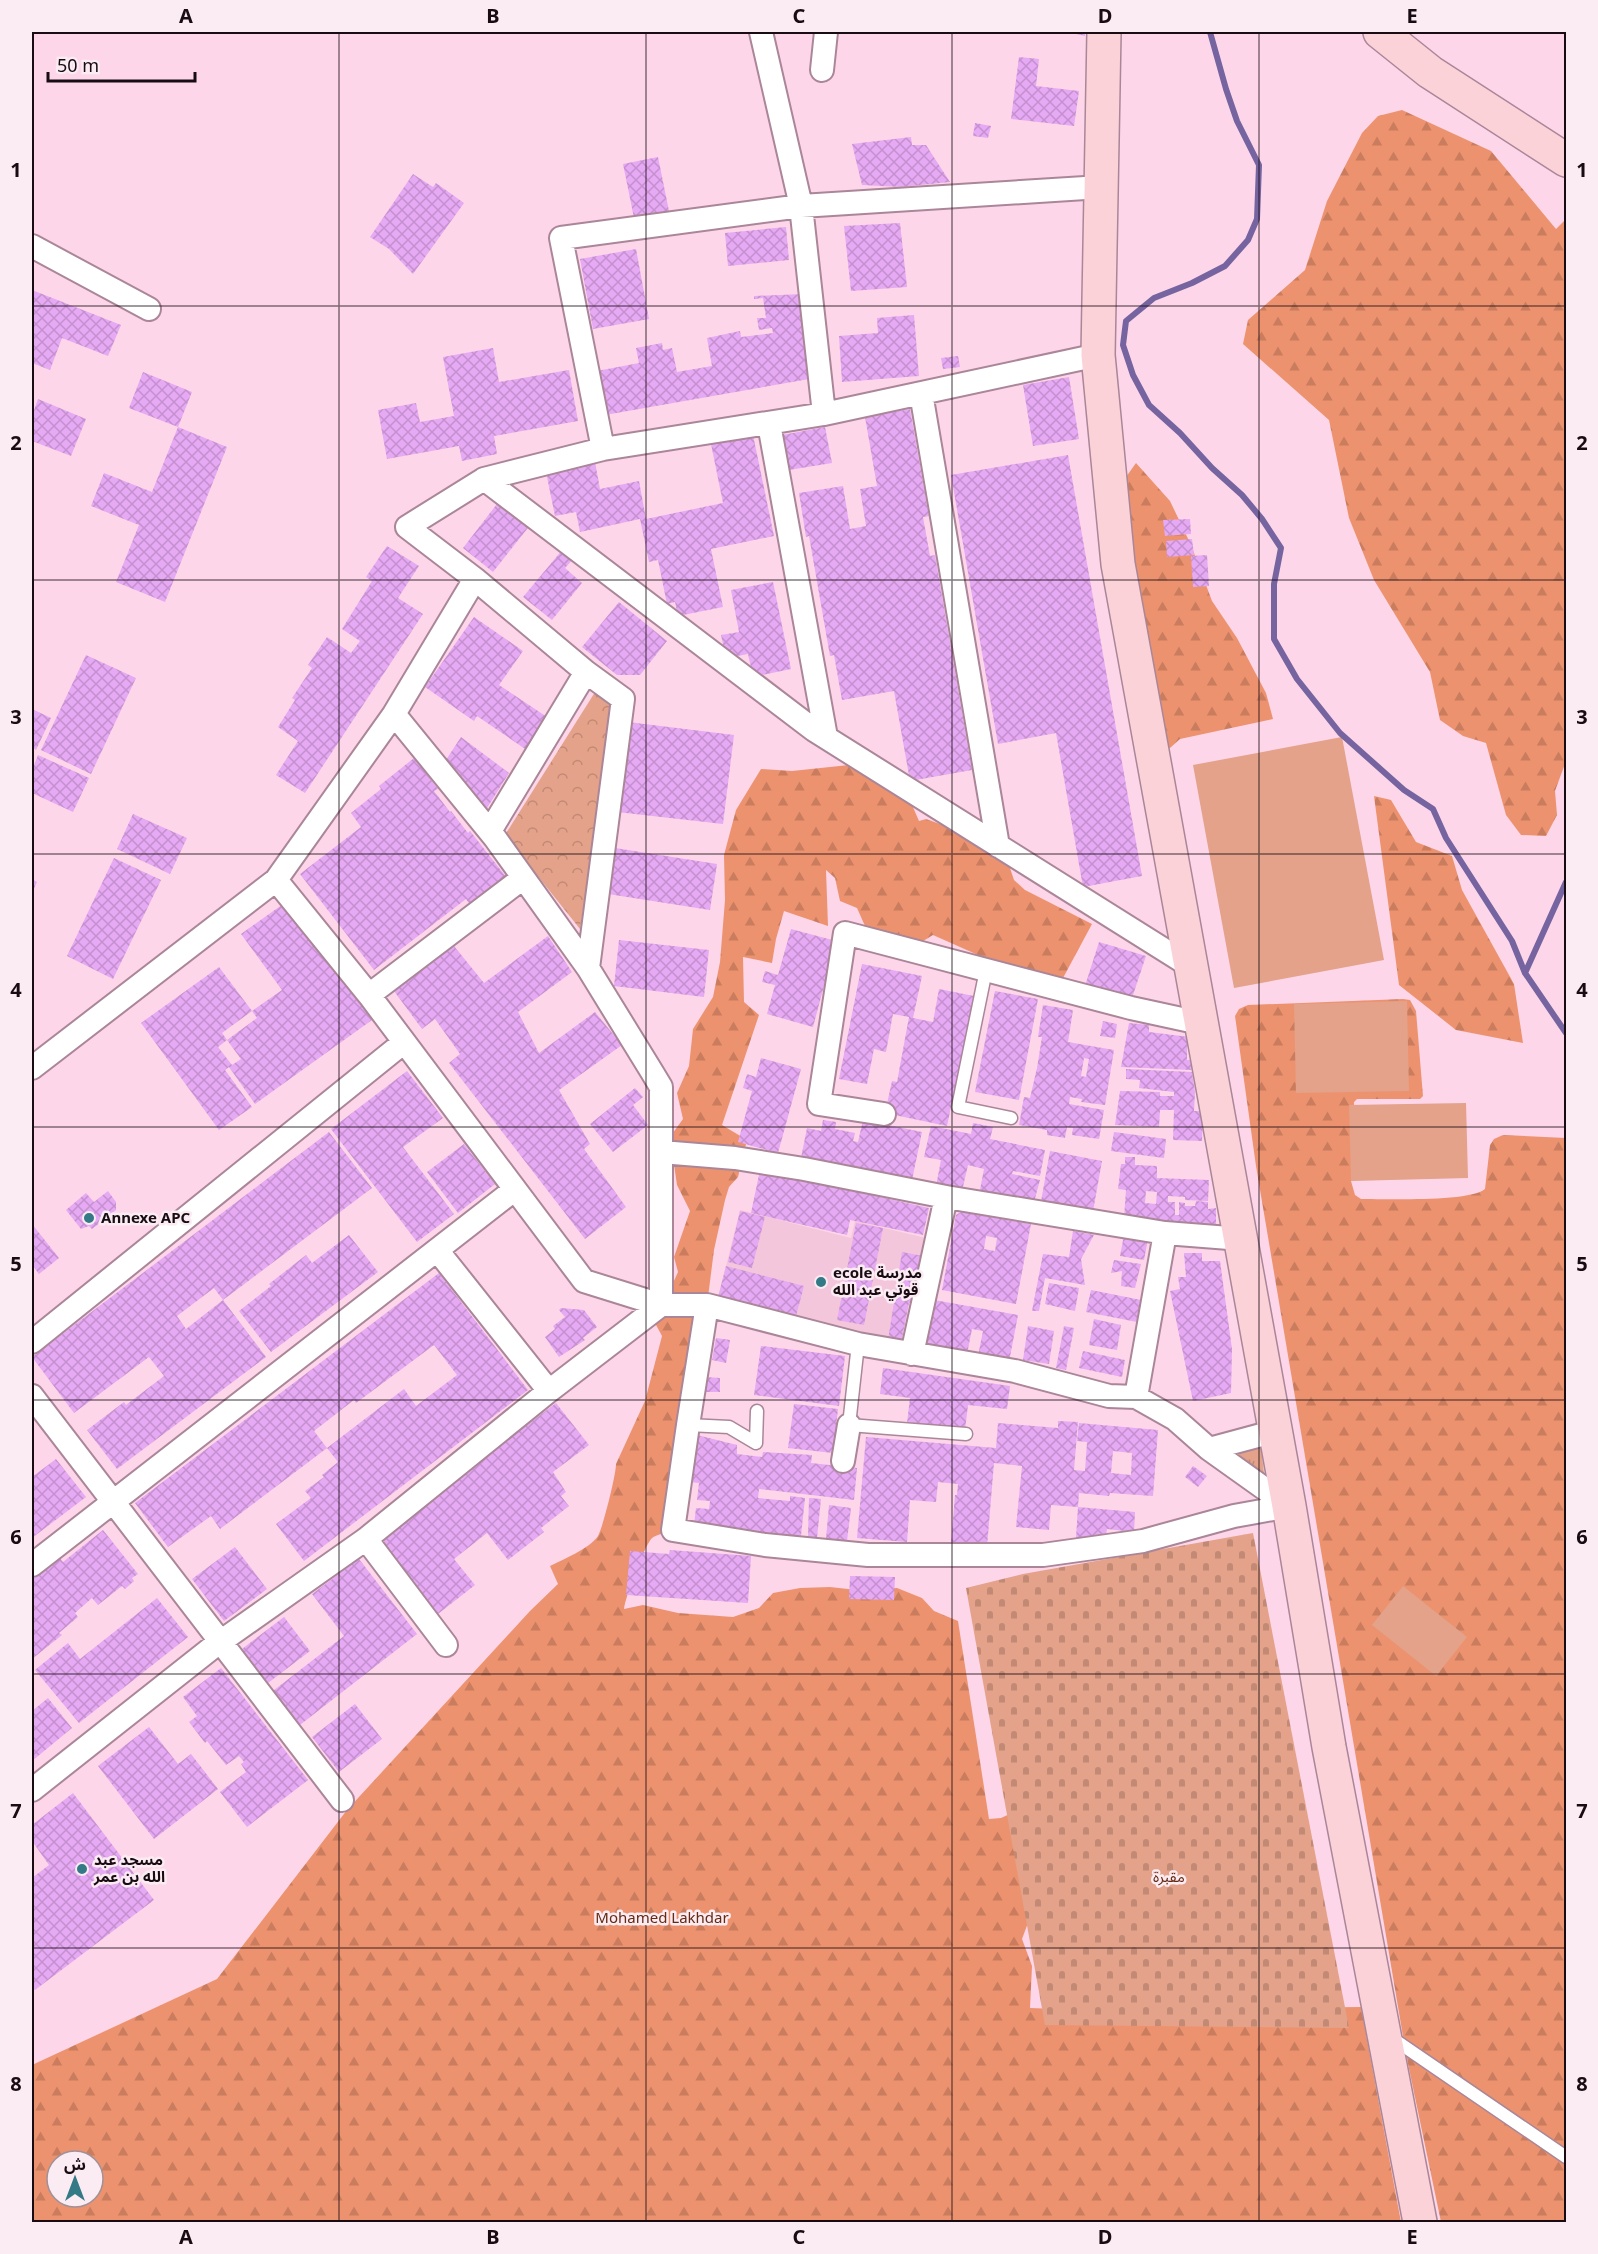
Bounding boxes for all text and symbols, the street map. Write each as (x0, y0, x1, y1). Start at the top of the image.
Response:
text: A (179, 2, 193, 29)
text: B (486, 2, 500, 29)
text: C (793, 2, 806, 29)
text: D (1098, 2, 1112, 29)
text: E (1406, 2, 1418, 29)
scale bar (48, 45, 195, 83)
text: 50 m (57, 53, 99, 77)
text: 1 (10, 156, 22, 183)
text: 1 (1576, 156, 1588, 183)
text: 2 (10, 429, 22, 456)
text: 2 (1576, 429, 1588, 456)
text: 3 (10, 703, 22, 730)
text: 3 (1576, 703, 1588, 730)
text: 4 (10, 976, 22, 1003)
text: 4 (1576, 976, 1588, 1003)
place label: Annexe APC (101, 1207, 190, 1227)
marker: Annexe APC (82, 1211, 96, 1225)
text: 5 (10, 1250, 22, 1277)
text: 5 (1576, 1250, 1588, 1277)
place label: ecole مدرسة قوتي عبد الله (833, 1262, 922, 1301)
marker: ecole مدرسة قوتي عبد الله (814, 1275, 828, 1289)
text: 6 (10, 1523, 22, 1550)
text: 6 (1576, 1523, 1588, 1550)
text: 7 (10, 1797, 22, 1824)
text: 7 (1576, 1797, 1588, 1824)
place label: مسجد عبد الله بن عمر (93, 1849, 165, 1886)
marker: مسجد عبد الله بن عمر (75, 1862, 89, 1876)
park label: مقبرة (1153, 1866, 1185, 1886)
park label: Mohamed Lakhdar (595, 1907, 729, 1927)
text: 8 (10, 2070, 22, 2097)
text: 8 (1576, 2070, 1588, 2097)
north arrow (45, 2149, 105, 2209)
text: ش (64, 2153, 86, 2175)
text: A (179, 2223, 193, 2250)
text: B (486, 2223, 500, 2250)
text: C (793, 2223, 806, 2250)
text: D (1098, 2223, 1112, 2250)
text: E (1406, 2223, 1418, 2250)

